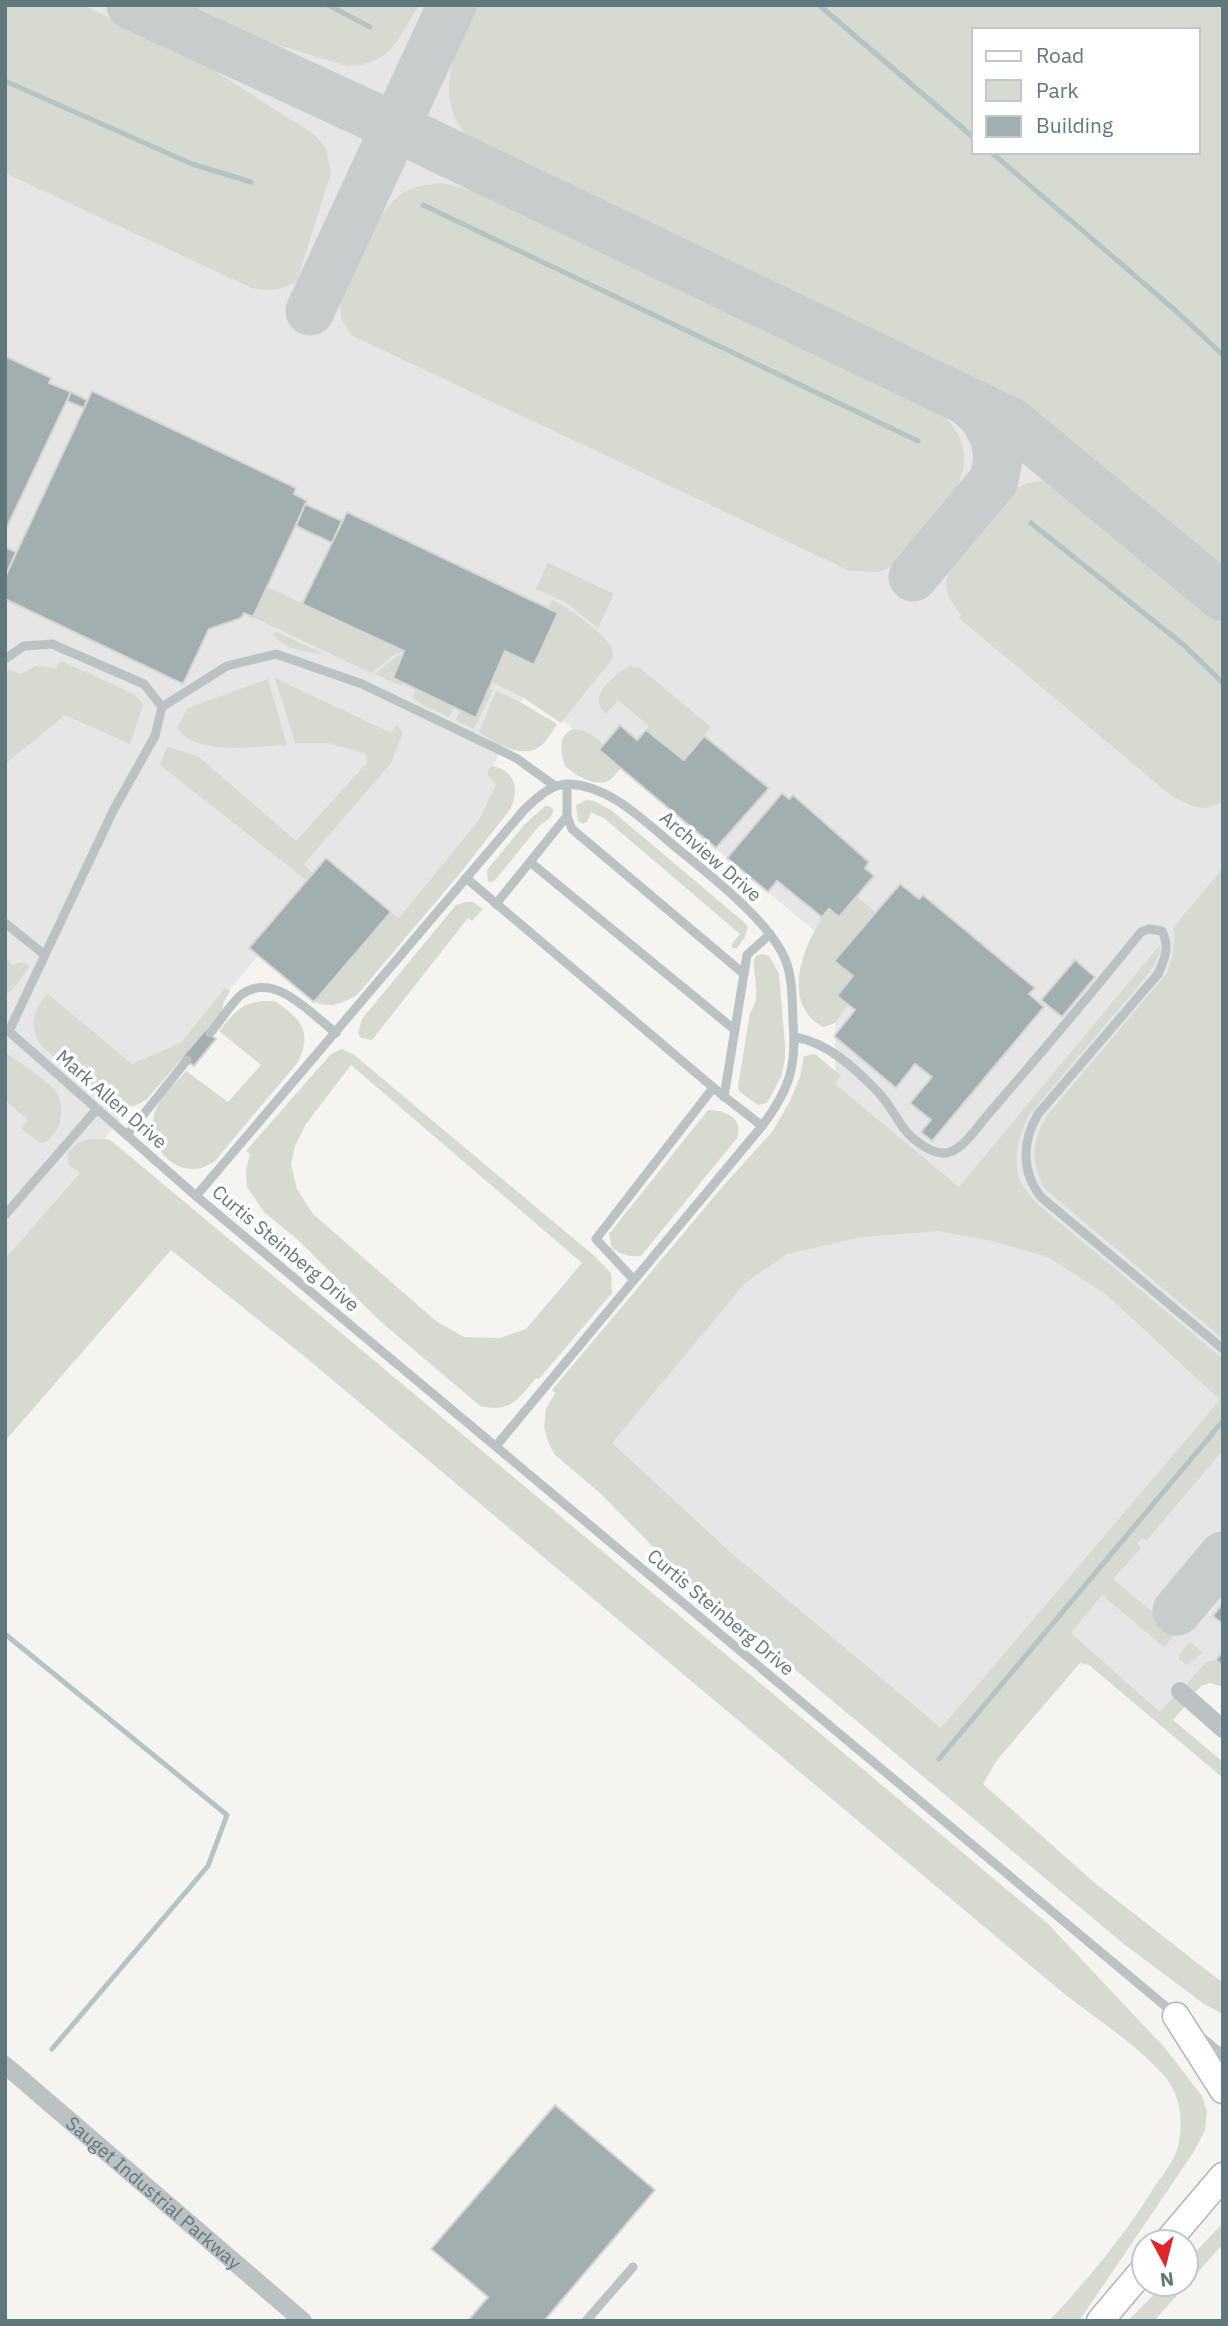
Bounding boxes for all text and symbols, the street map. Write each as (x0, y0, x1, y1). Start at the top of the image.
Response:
legend (972, 28, 1200, 154)
text: Road (1036, 41, 1084, 69)
text: Park (1036, 76, 1079, 104)
text: Building (1036, 111, 1113, 139)
street label: Archview Drive (655, 805, 767, 907)
street label: Mark Allen Drive (52, 1044, 172, 1154)
street label: Curtis Steinberg Drive (207, 1179, 365, 1317)
street label: Curtis Steinberg Drive (642, 1543, 800, 1681)
street label: Sauget Industrial Parkway (61, 2111, 247, 2275)
north arrow (1130, 2228, 1200, 2298)
text: N (1159, 2267, 1175, 2293)

